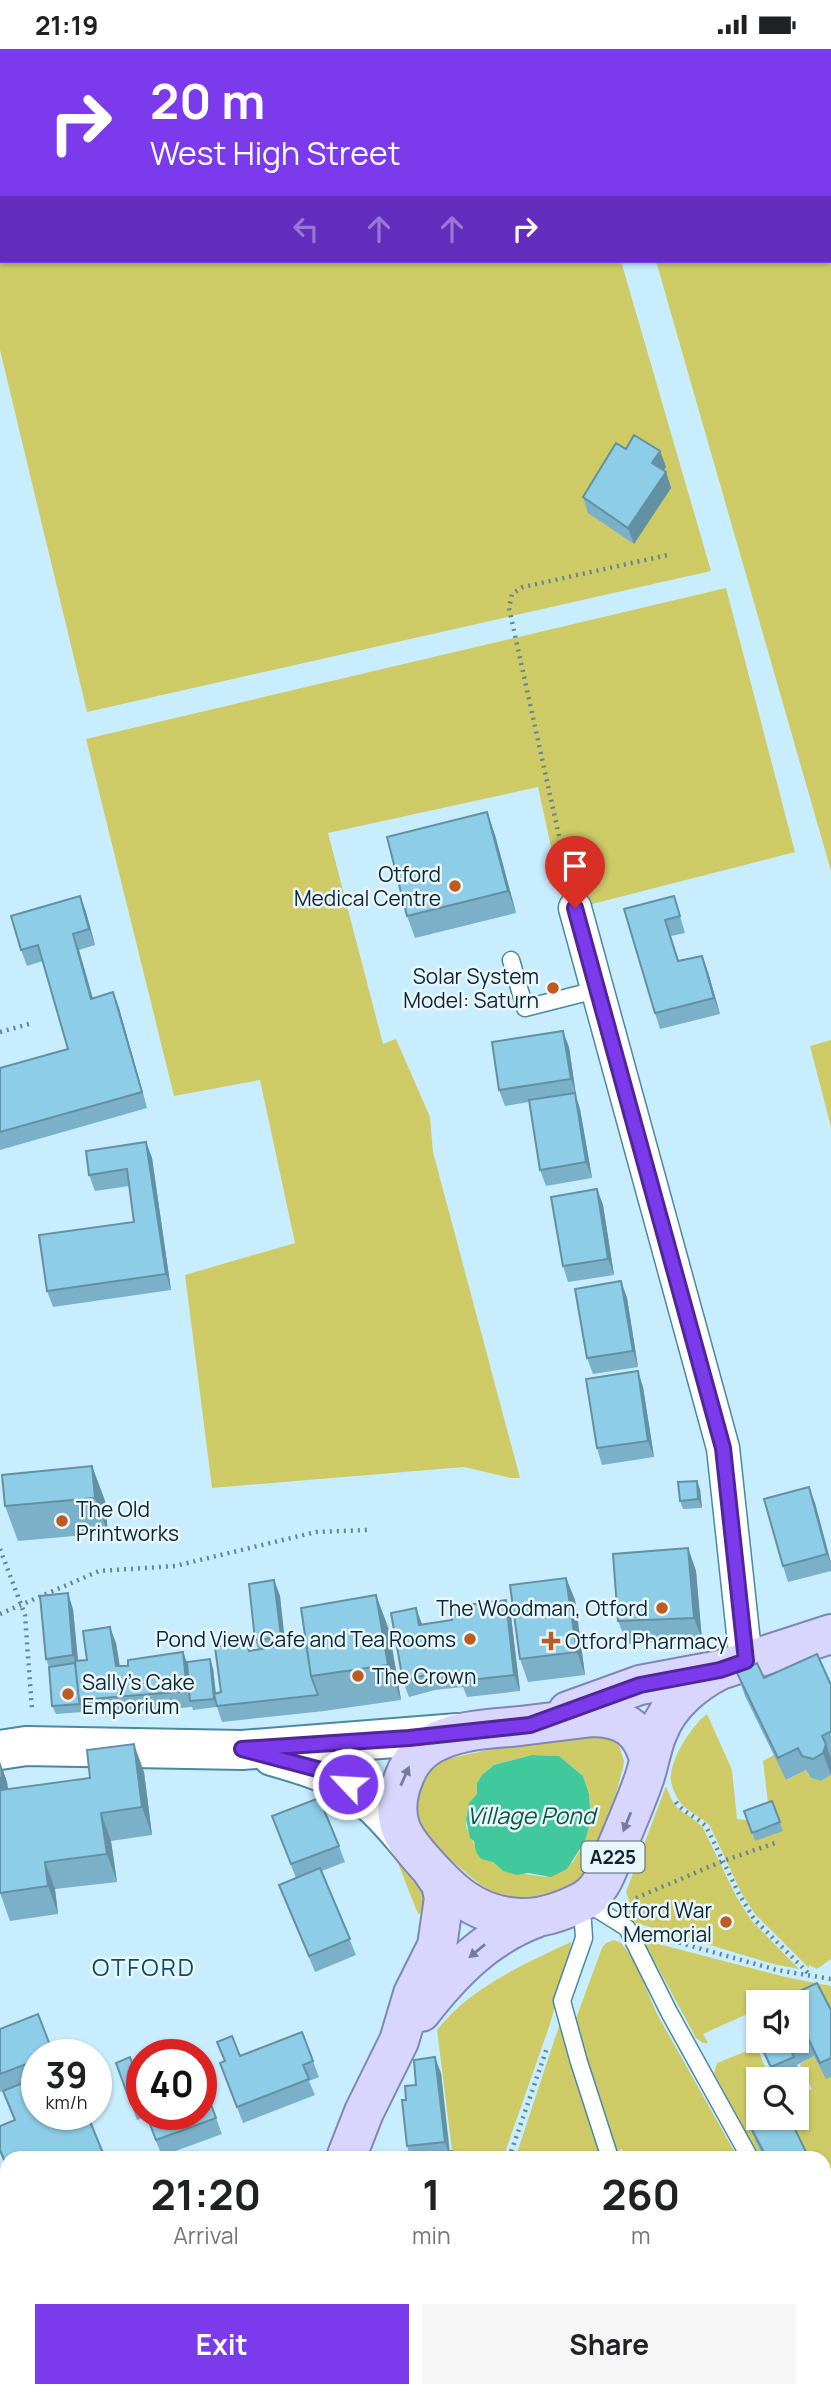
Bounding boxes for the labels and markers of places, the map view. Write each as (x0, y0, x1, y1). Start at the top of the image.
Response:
pin (545, 836, 605, 908)
place label: Otford Medical Centre (294, 860, 441, 912)
marker: Otford Medical Centre (447, 878, 463, 894)
place label: Solar System Model: Saturn (403, 962, 539, 1014)
marker: Solar System Model: Saturn (545, 980, 561, 996)
place label: The Old Printworks (76, 1495, 179, 1547)
marker: The Old Printworks (54, 1513, 70, 1529)
place label: The Woodman, Otford (436, 1594, 648, 1622)
marker: The Woodman, Otford (654, 1600, 670, 1616)
place label: Pond View Cafe and Tea Rooms (156, 1625, 456, 1653)
place label: Otford Pharmacy (565, 1627, 728, 1655)
marker: Pond View Cafe and Tea Rooms (462, 1631, 478, 1647)
marker: Otford Pharmacy (543, 1633, 559, 1649)
place label: The Crown (372, 1662, 476, 1690)
place label: Sally’s Cake Emporium (82, 1668, 195, 1720)
marker: The Crown (350, 1668, 366, 1684)
marker: Sally’s Cake Emporium (60, 1686, 76, 1702)
place label: Otford War Memorial (607, 1896, 712, 1948)
marker: Otford War Memorial (718, 1914, 734, 1930)

